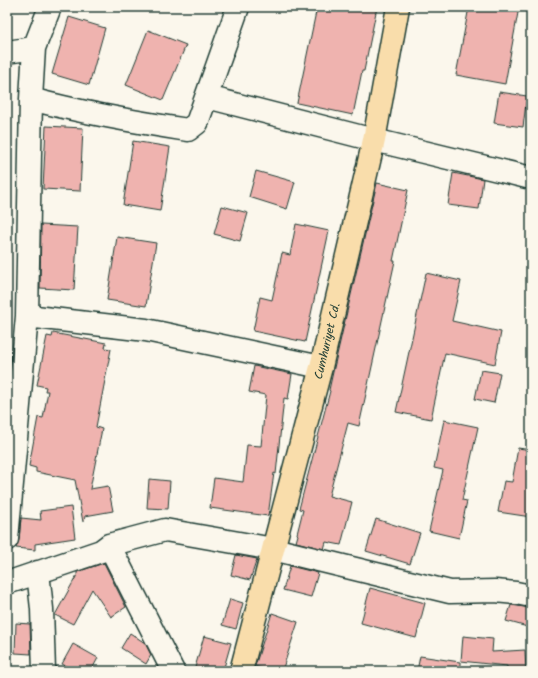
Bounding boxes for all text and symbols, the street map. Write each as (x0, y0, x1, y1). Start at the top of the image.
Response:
street label: Cumhuriyet Cd. (309, 301, 345, 381)

